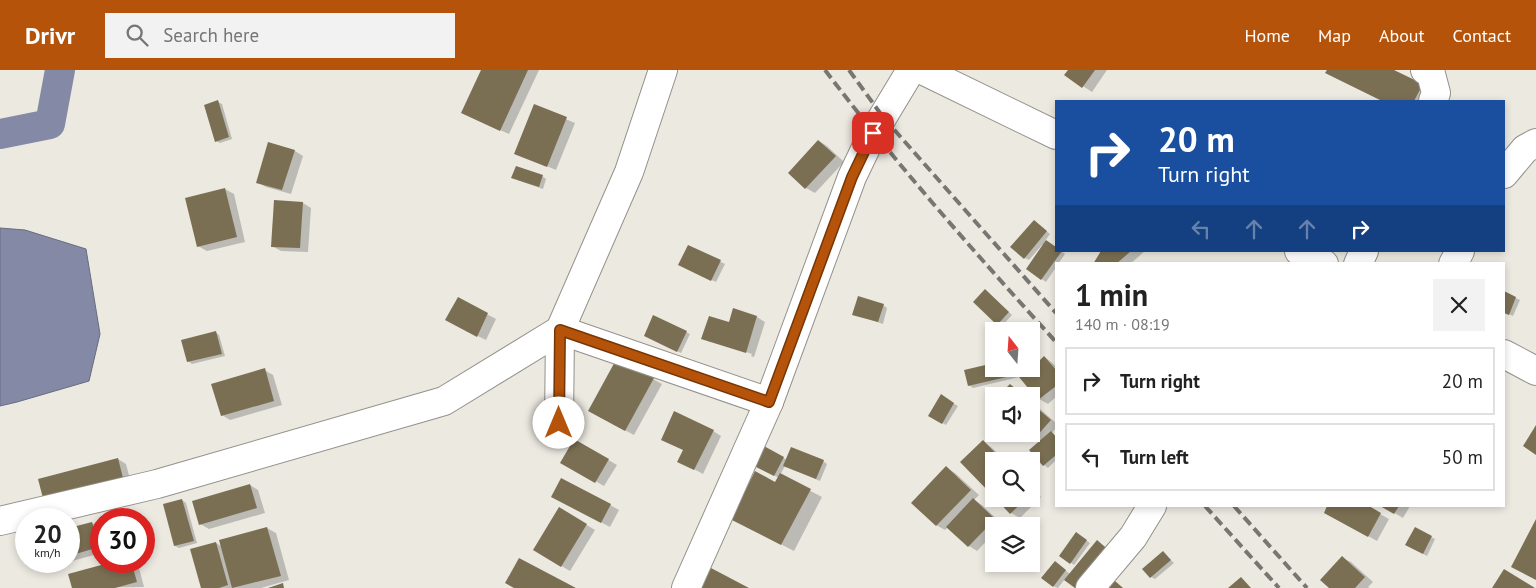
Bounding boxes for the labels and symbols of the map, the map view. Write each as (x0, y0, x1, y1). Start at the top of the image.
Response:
pin (852, 112, 894, 154)
north arrow (985, 322, 1040, 378)
position arrow (532, 396, 584, 448)
speed limit sign: 30 (90, 508, 155, 573)

